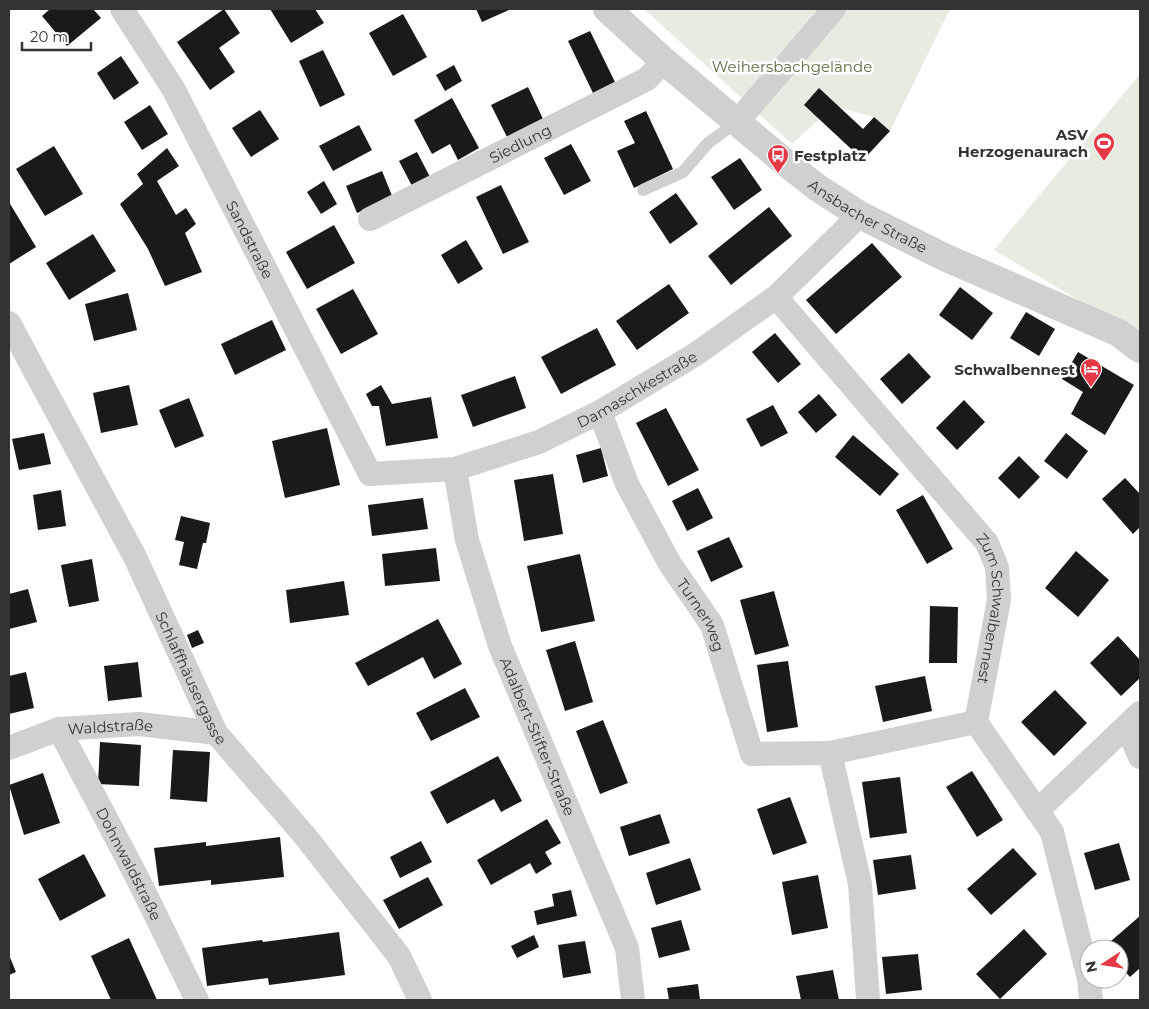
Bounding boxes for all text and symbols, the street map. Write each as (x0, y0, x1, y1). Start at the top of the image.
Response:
scale bar (22, 20, 91, 52)
text: 20 m (30, 27, 68, 46)
park label: Weihersbachgelände (712, 57, 872, 76)
street label: Siedlung (486, 120, 554, 167)
place label: ASV Herzogenaurach (958, 125, 1089, 161)
sports icon: ASV Herzogenaurach (1092, 131, 1116, 162)
bus stop icon: Festplatz (766, 143, 790, 174)
place label: Festplatz (794, 146, 866, 165)
street label: Ansbacher Straße (805, 175, 930, 257)
street label: Sandstraße (222, 197, 278, 282)
street label: Damaschkestraße (573, 346, 700, 432)
hotel icon: Schwalbennest (1079, 357, 1103, 388)
place label: Schwalbennest (954, 360, 1075, 379)
street label: Zum Schwalbennest (973, 529, 1009, 686)
street label: Turnerweg (673, 574, 729, 654)
street label: Schlaffhäusergasse (152, 608, 231, 748)
street label: Adalbert-Stifter-Straße (496, 654, 580, 818)
street label: Waldstraße (67, 714, 154, 738)
street label: Dohnwaldstraße (92, 804, 166, 923)
north arrow (1079, 939, 1129, 989)
text: N (1081, 959, 1101, 974)

